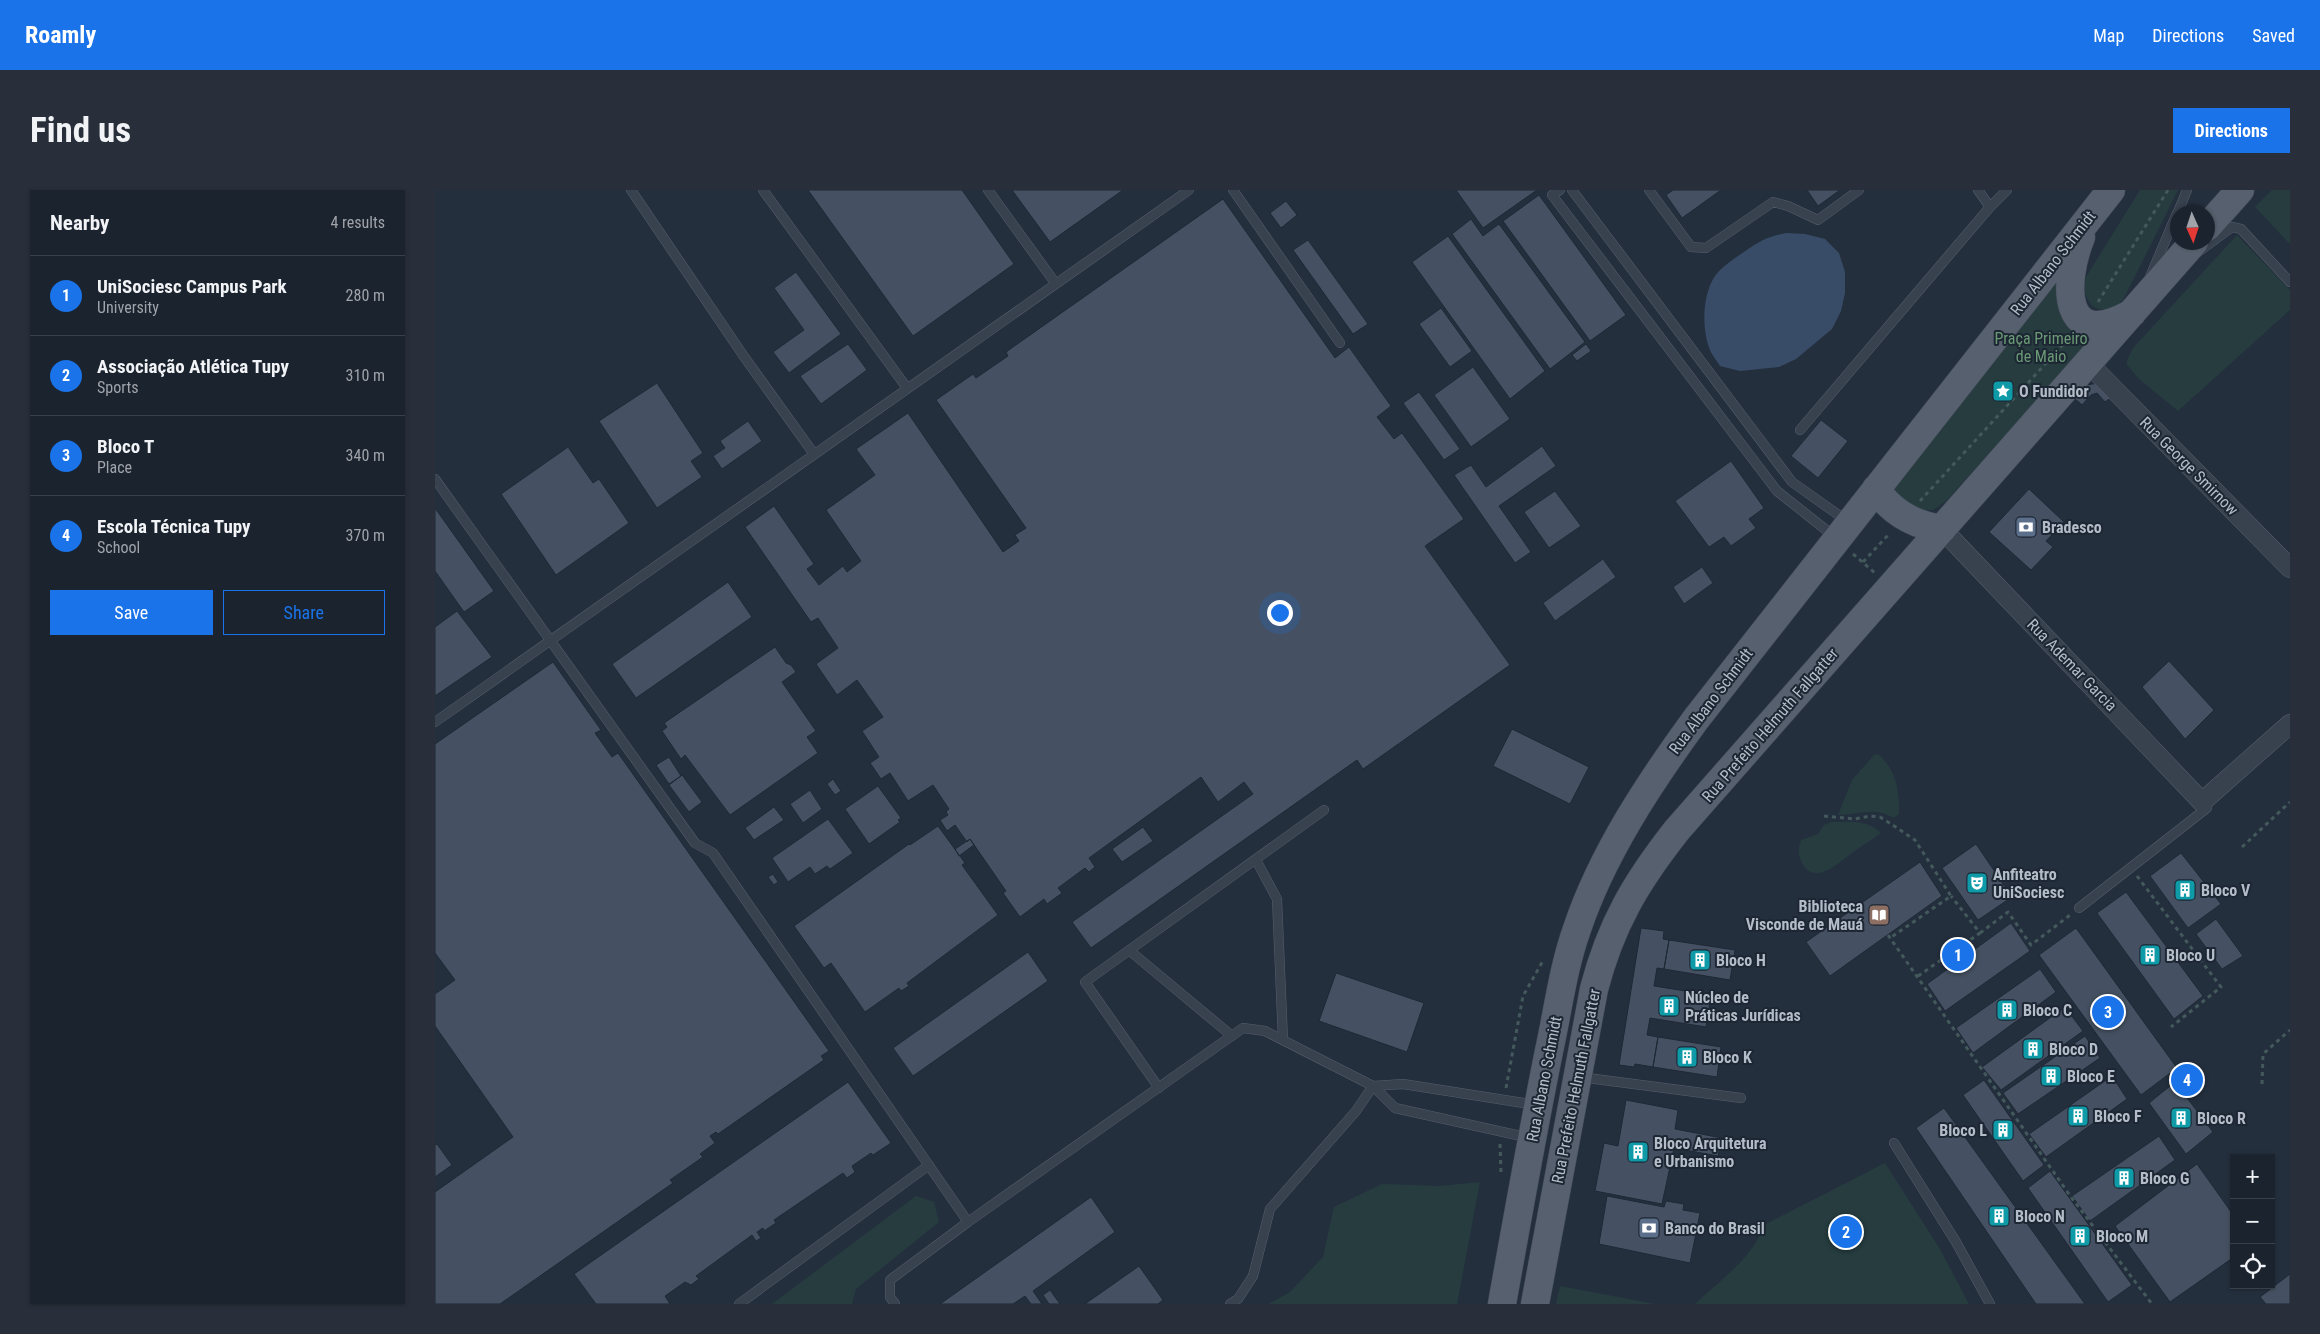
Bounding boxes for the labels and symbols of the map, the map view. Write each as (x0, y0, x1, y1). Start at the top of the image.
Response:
north arrow (2170, 205, 2215, 250)
street label: Rua Albano Schmidt (2006, 207, 2100, 319)
park label: Praça Primeiro de Maio (1994, 329, 2088, 366)
place icon: O Fundidor (1991, 379, 2015, 403)
place label: O Fundidor (2019, 382, 2089, 401)
street label: Rua George Smirnow (2136, 413, 2242, 519)
bank icon: Bradesco (2014, 515, 2038, 539)
place label: Bradesco (2042, 518, 2102, 537)
your location (1267, 600, 1293, 626)
street label: Rua Ademar Garcia (2023, 615, 2121, 715)
street label: Rua Albano Schmidt (1665, 644, 1757, 758)
street label: Rua Prefeito Helmuth Fallgatter (1698, 644, 1842, 806)
place label: Anfiteatro UniSociesc (1993, 865, 2064, 902)
theatre icon: Anfiteatro UniSociesc (1965, 871, 1989, 895)
building icon: Bloco V (2173, 878, 2197, 902)
place label: Bloco V (2201, 881, 2251, 900)
place label: Biblioteca Visconde de Mauá (1746, 897, 1863, 934)
library icon: Biblioteca Visconde de Mauá (1867, 903, 1891, 927)
pin: 1 (1942, 936, 1974, 974)
building icon: Bloco U (2138, 943, 2162, 967)
place label: Bloco U (2166, 946, 2215, 965)
building icon: Bloco H (1688, 948, 1712, 972)
place label: Bloco H (1716, 951, 1766, 970)
street label: Rua Prefeito Helmuth Fallgatter (1548, 987, 1604, 1185)
place label: Núcleo de Práticas Jurídicas (1685, 988, 1801, 1025)
pin: 3 (2092, 993, 2124, 1031)
building icon: Núcleo de Práticas Jurídicas (1657, 994, 1681, 1018)
building icon: Bloco C (1995, 998, 2019, 1022)
place label: Bloco C (2023, 1001, 2072, 1020)
street label: Rua Albano Schmidt (1523, 1014, 1566, 1143)
building icon: Bloco D (2021, 1037, 2045, 1061)
place label: Bloco D (2049, 1040, 2098, 1059)
building icon: Bloco K (1675, 1045, 1699, 1069)
place label: Bloco K (1703, 1048, 1752, 1067)
pin: 4 (2171, 1061, 2203, 1099)
building icon: Bloco E (2039, 1064, 2063, 1088)
place label: Bloco E (2067, 1067, 2115, 1086)
building icon: Bloco F (2066, 1104, 2090, 1128)
building icon: Bloco R (2169, 1106, 2193, 1130)
place label: Bloco F (2094, 1107, 2142, 1126)
place label: Bloco R (2197, 1109, 2246, 1128)
building icon: Bloco L (1991, 1118, 2015, 1142)
place label: Bloco L (1939, 1121, 1987, 1140)
place label: Bloco Arquitetura e Urbanismo (1654, 1134, 1767, 1171)
building icon: Bloco Arquitetura e Urbanismo (1626, 1140, 1650, 1164)
building icon: Bloco G (2112, 1166, 2136, 1190)
place label: Bloco G (2140, 1169, 2189, 1188)
building icon: Bloco N (1987, 1204, 2011, 1228)
place label: Bloco N (2015, 1207, 2065, 1226)
pin: 2 (1830, 1213, 1862, 1251)
bank icon: Banco do Brasil (1637, 1216, 1661, 1240)
place label: Banco do Brasil (1665, 1219, 1765, 1238)
building icon: Bloco M (2068, 1224, 2092, 1248)
place label: Bloco M (2096, 1227, 2148, 1246)

